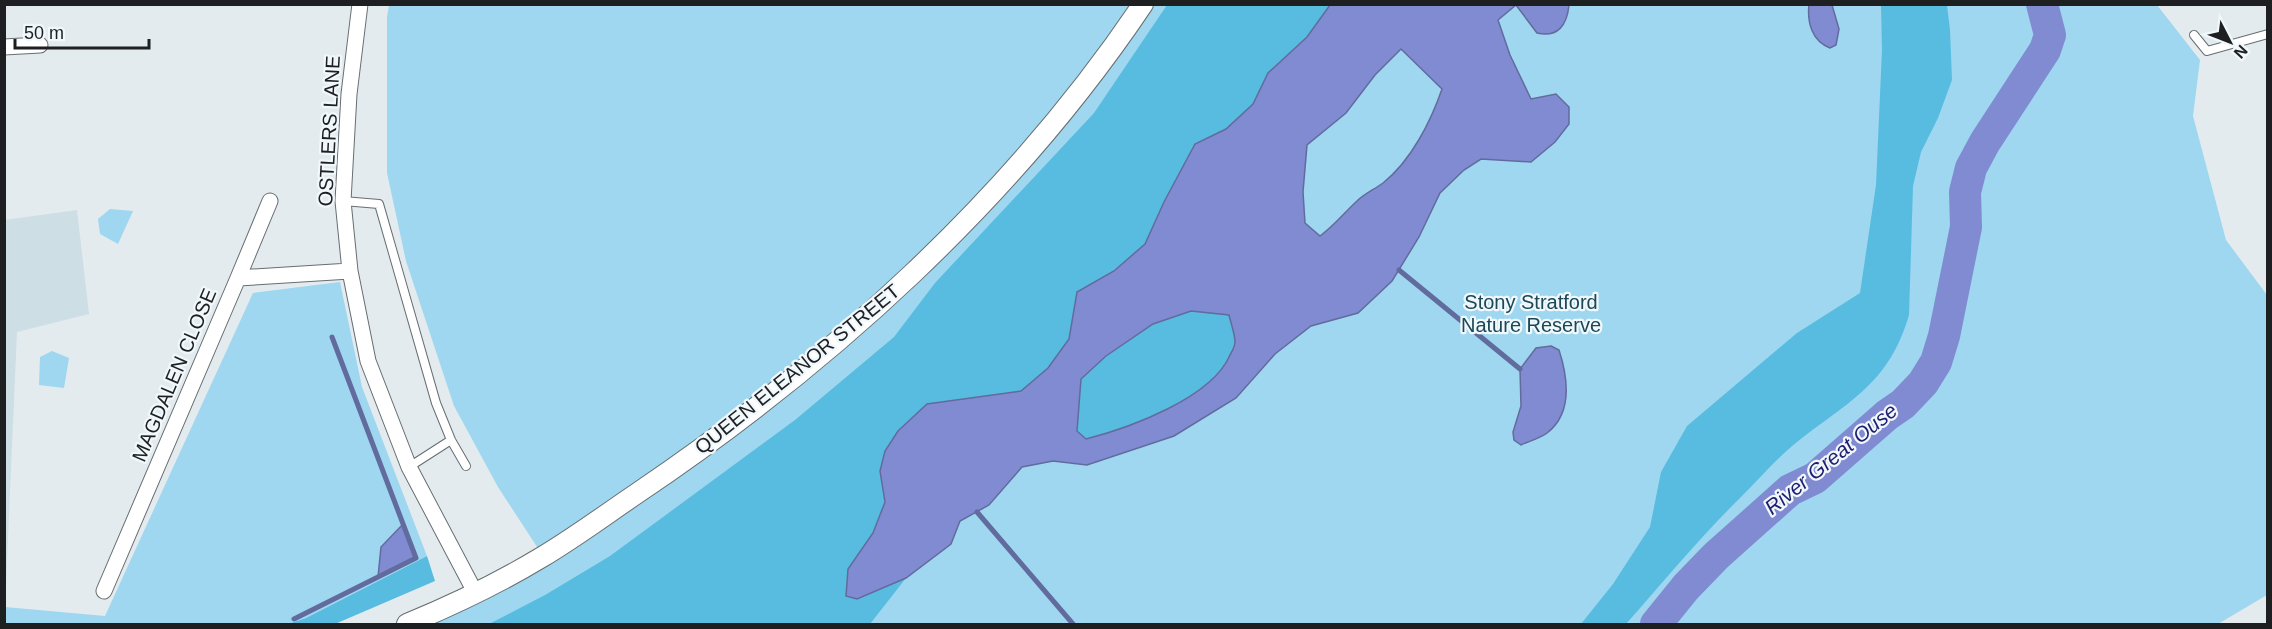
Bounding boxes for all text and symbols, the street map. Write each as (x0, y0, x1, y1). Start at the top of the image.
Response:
scale bar (15, 12, 148, 50)
north arrow (2200, 12, 2260, 72)
text: 50 m (24, 23, 64, 43)
text: N (2231, 42, 2251, 62)
street label: OSTLERS LANE (314, 55, 344, 207)
street label: QUEEN ELEANOR STREET (690, 280, 904, 458)
street label: MAGDALEN CLOSE (128, 285, 220, 465)
park label: Stony Stratford Nature Reserve (1461, 291, 1601, 336)
water label: River Great Ouse (1760, 398, 1901, 519)

